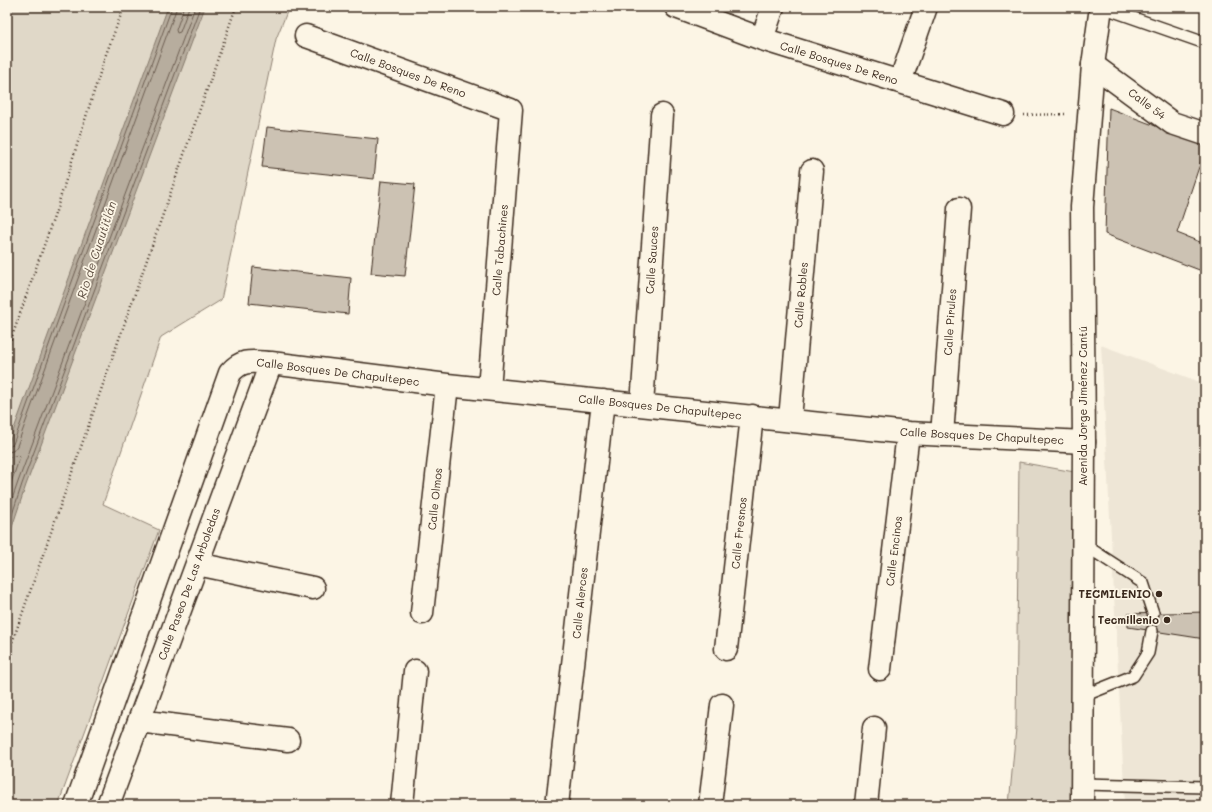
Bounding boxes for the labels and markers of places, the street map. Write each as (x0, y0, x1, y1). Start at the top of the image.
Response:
place label: TECMILENIO (1078, 586, 1151, 601)
marker: TECMILENIO (1154, 589, 1164, 599)
place label: Tecmillenio (1098, 612, 1159, 627)
marker: Tecmillenio (1162, 615, 1172, 625)

